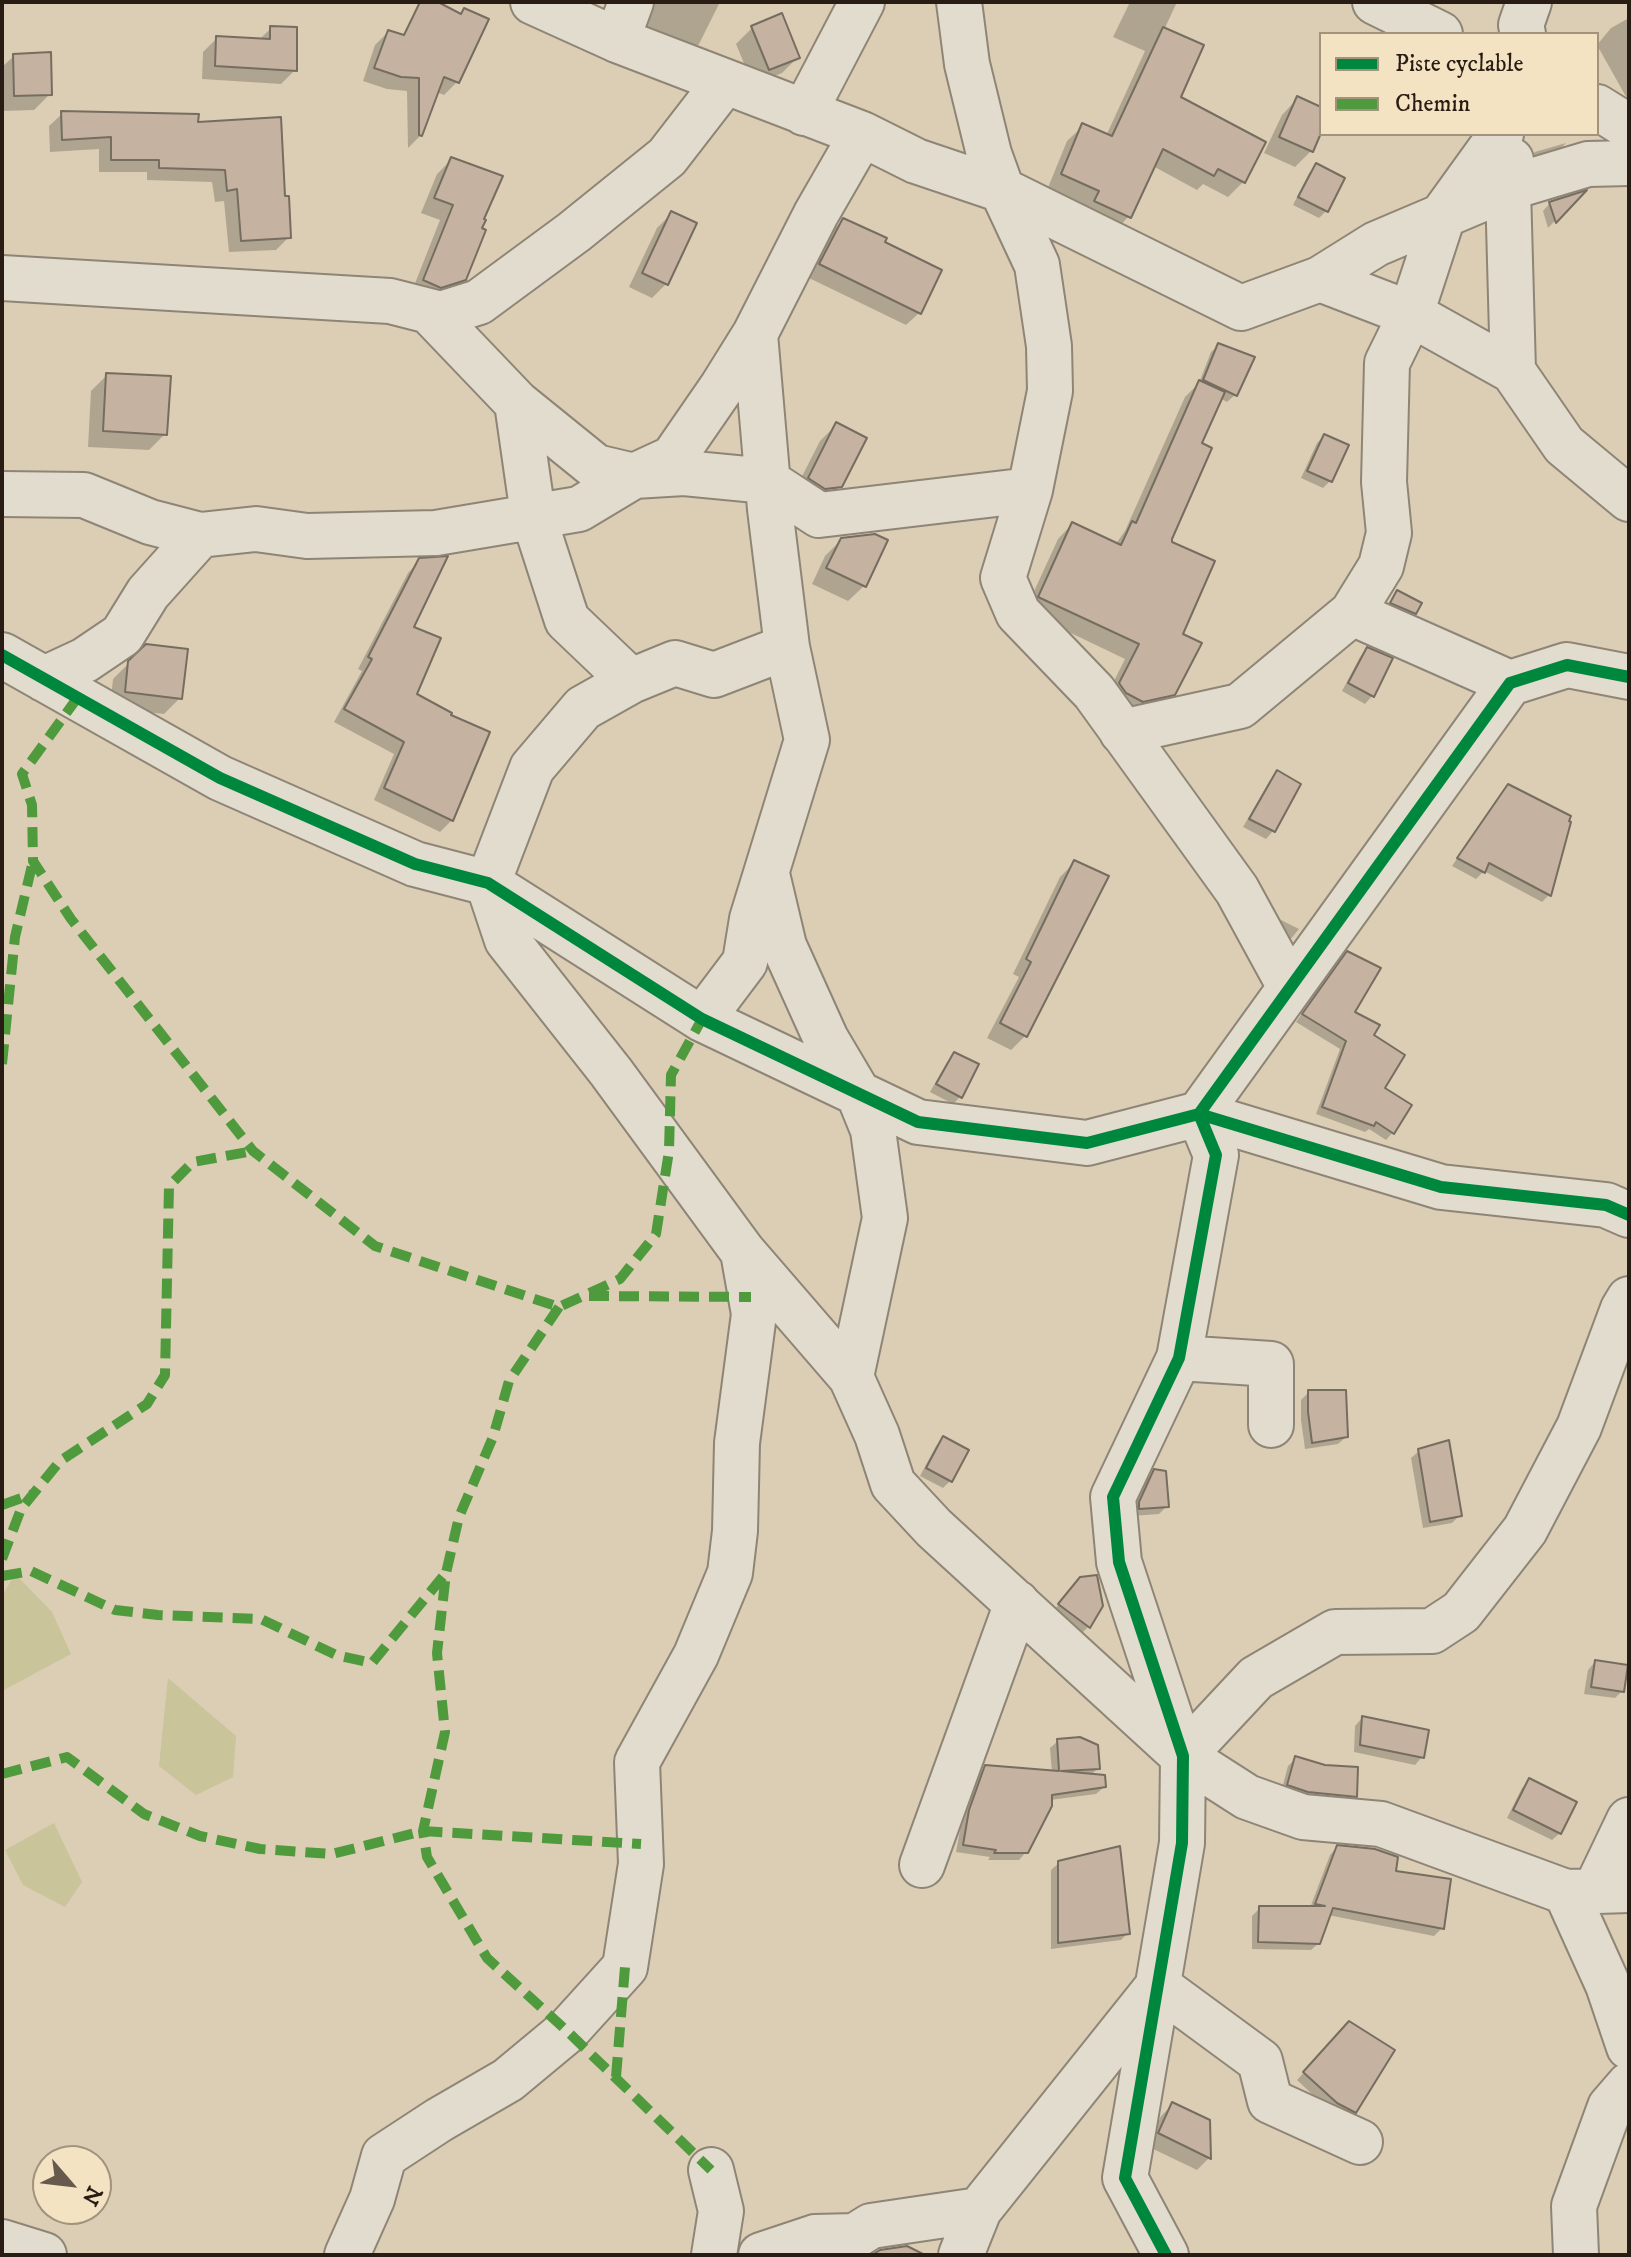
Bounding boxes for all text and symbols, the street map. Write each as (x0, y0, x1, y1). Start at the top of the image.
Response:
legend (1319, 32, 1599, 136)
text: Piste cyclable (1395, 49, 1523, 79)
text: Chemin (1395, 89, 1470, 119)
north arrow (32, 2145, 112, 2225)
text: N (76, 2181, 108, 2210)

